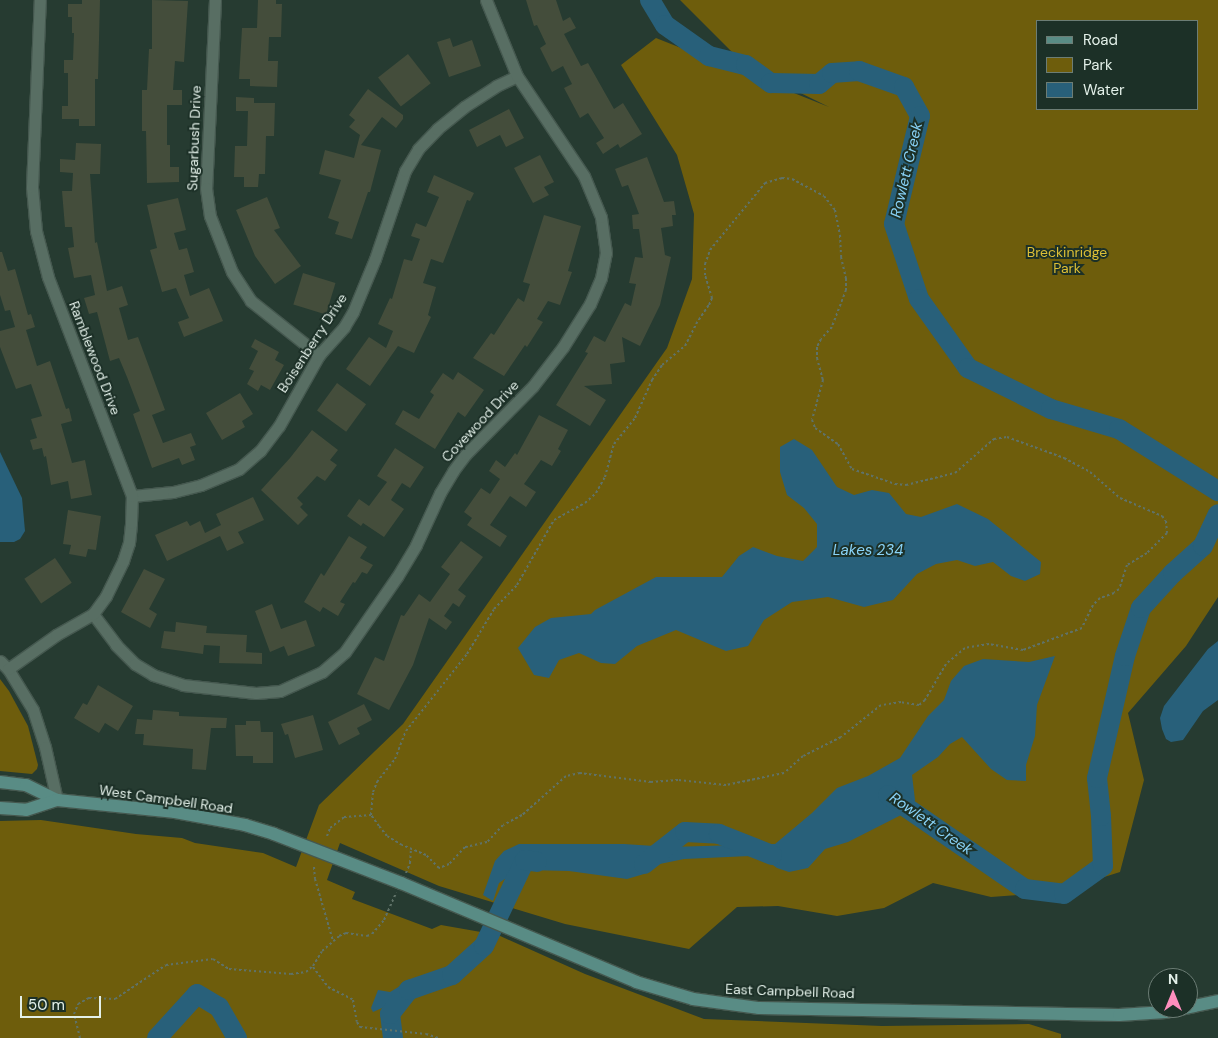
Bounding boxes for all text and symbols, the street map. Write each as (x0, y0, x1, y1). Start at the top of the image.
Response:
legend (1036, 20, 1198, 110)
text: Road (1083, 30, 1118, 50)
text: Park (1083, 55, 1113, 75)
text: Water (1083, 80, 1124, 100)
street label: Sugarbush Drive (184, 85, 204, 191)
water label: Rowlett Creek (887, 121, 927, 219)
park label: Breckinridge Park (1027, 244, 1107, 276)
street label: Boisenberry Drive (274, 290, 350, 396)
street label: Ramblewood Drive (66, 299, 124, 417)
street label: Covewood Drive (438, 377, 522, 465)
water label: Lakes 234 (833, 542, 903, 560)
street label: West Campbell Road (98, 781, 234, 817)
water label: Rowlett Creek (886, 789, 976, 859)
north arrow (1148, 968, 1198, 1018)
text: N (1168, 970, 1178, 988)
street label: East Campbell Road (725, 980, 855, 1002)
scale bar (22, 986, 104, 1018)
text: 50 m (28, 995, 65, 1015)

